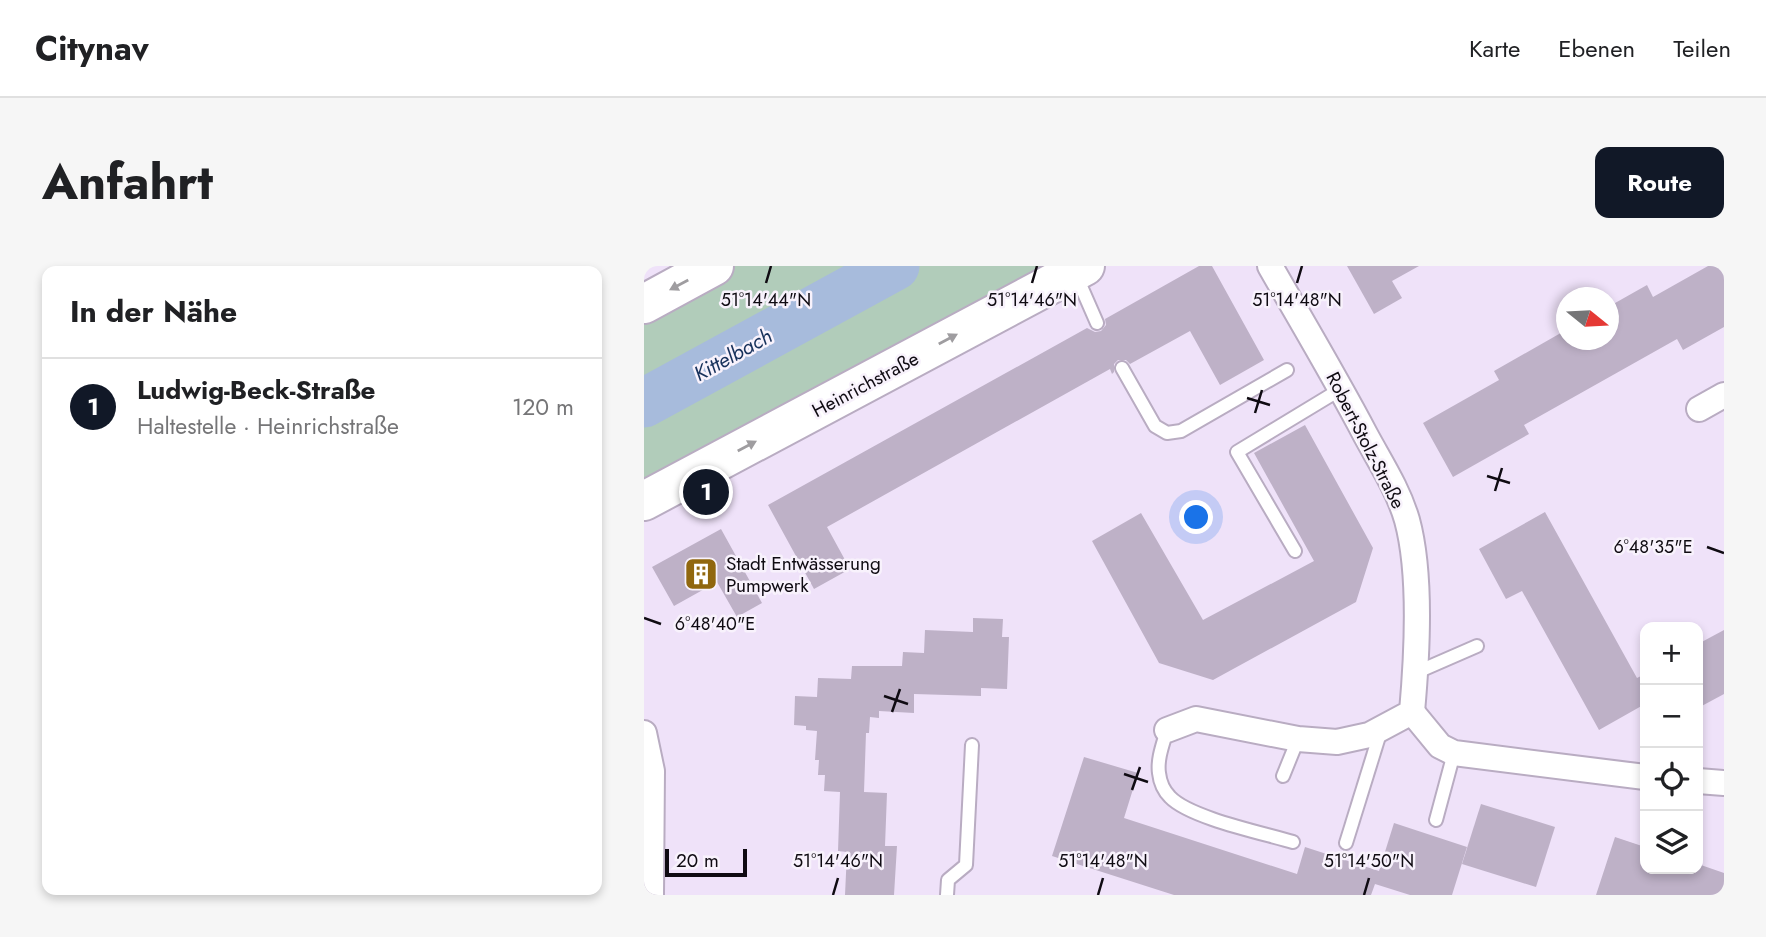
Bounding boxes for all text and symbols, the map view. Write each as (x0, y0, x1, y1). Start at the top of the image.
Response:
text: Citynav (35, 25, 149, 72)
text: Karte (1469, 31, 1520, 66)
text: Ebenen (1558, 31, 1635, 66)
text: Teilen (1673, 31, 1731, 66)
text: Anfahrt (42, 147, 213, 217)
button: Route (1595, 147, 1724, 218)
one-way arrow (669, 279, 689, 291)
text: 51°14'44"N (721, 287, 811, 313)
text: 51°14'46"N (987, 287, 1077, 313)
text: 51°14'48"N (1252, 287, 1342, 313)
north arrow (1556, 287, 1619, 350)
text: In der Nähe (70, 290, 237, 333)
water label: Kittelbach (688, 321, 778, 389)
one-way arrow (938, 334, 958, 345)
street label: Heinrichstraße (807, 345, 923, 424)
street label: Robert-Stolz-Straße (1319, 367, 1412, 513)
text: Ludwig-Beck-Straße (137, 371, 375, 409)
text: 1 (87, 390, 99, 424)
text: 120 m (512, 390, 574, 424)
text: Haltestelle · Heinrichstraße (137, 409, 399, 443)
one-way arrow (738, 441, 758, 453)
pin: 1 (683, 466, 729, 518)
your location (1179, 500, 1213, 534)
text: 6°48'35"E (1613, 534, 1693, 560)
place label: Stadt Entwässerung Pumpwerk (726, 550, 881, 599)
building icon: Stadt Entwässerung Pumpwerk (682, 555, 720, 593)
text: 6°48'40"E (675, 611, 755, 637)
map controls (1640, 622, 1703, 874)
button: + (1640, 622, 1703, 685)
button: − (1640, 685, 1703, 748)
button: locate (1640, 748, 1703, 811)
button: layers (1640, 811, 1703, 874)
scale bar (665, 846, 747, 878)
text: 20 m (676, 847, 719, 874)
text: 51°14'46"N (793, 848, 883, 874)
text: 51°14'48"N (1058, 848, 1148, 874)
text: 51°14'50"N (1324, 848, 1414, 874)

